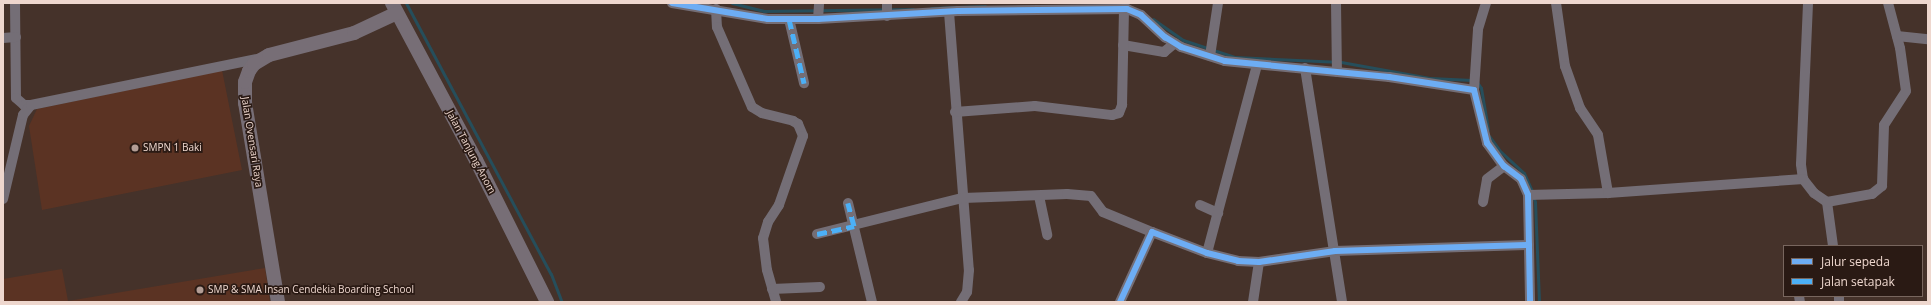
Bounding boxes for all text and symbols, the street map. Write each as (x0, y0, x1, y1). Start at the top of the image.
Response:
street label: Jalan Ovensari Raya (239, 96, 265, 188)
street label: Jalan Tanjung Anom (444, 108, 498, 196)
place label: SMPN 1 Baki (143, 142, 202, 154)
marker: SMPN 1 Baki (130, 143, 140, 153)
legend (1783, 245, 1923, 297)
text: Jalur sepeda (1821, 253, 1890, 270)
text: Jalan setapak (1821, 273, 1895, 290)
place label: SMP & SMA Insan Cendekia Boarding School (208, 284, 414, 296)
marker: SMP & SMA Insan Cendekia Boarding School (195, 285, 205, 295)

